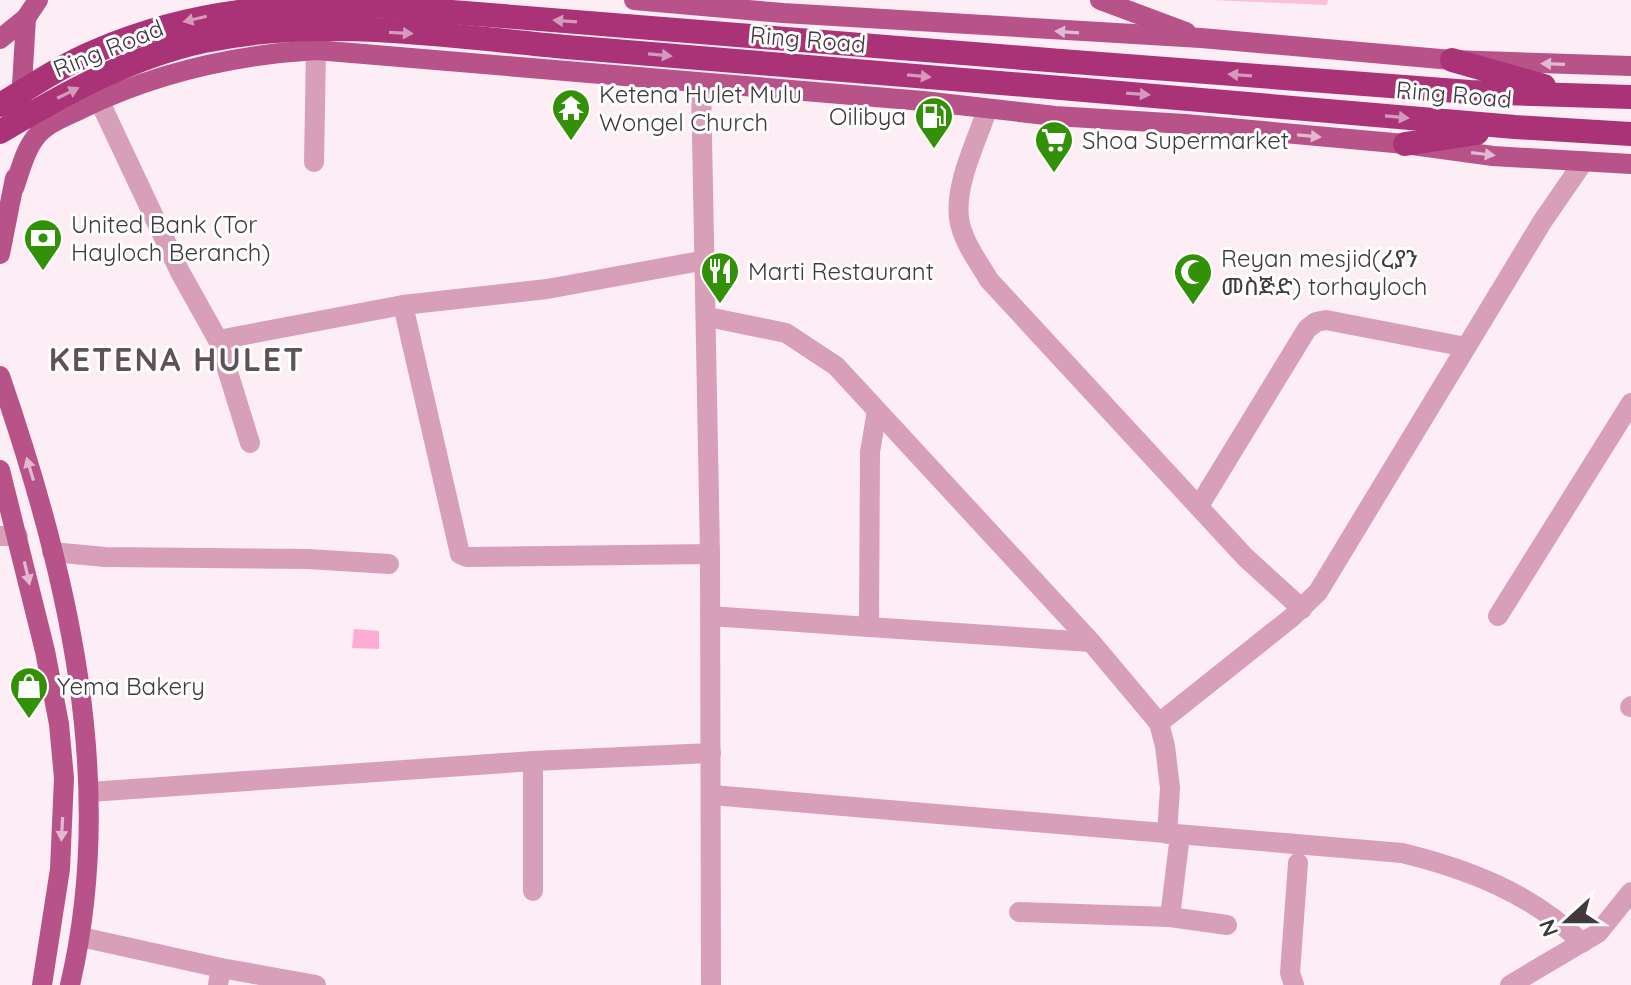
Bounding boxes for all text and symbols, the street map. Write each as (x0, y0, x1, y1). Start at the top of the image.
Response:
street label: Ring Road (49, 12, 167, 84)
one-way arrow (182, 13, 207, 26)
one-way arrow (552, 14, 577, 27)
street label: Ring Road (749, 19, 867, 59)
one-way arrow (1054, 25, 1079, 38)
one-way arrow (389, 27, 414, 40)
one-way arrow (648, 48, 673, 61)
one-way arrow (1540, 57, 1565, 70)
one-way arrow (1227, 69, 1252, 82)
one-way arrow (907, 70, 932, 83)
street label: Ring Road (1395, 74, 1513, 114)
place label: Ketena Hulet Mulu Wongel Church (599, 79, 802, 137)
one-way arrow (56, 86, 79, 100)
temple icon: Ketena Hulet Mulu Wongel Church (550, 87, 592, 142)
one-way arrow (1126, 88, 1151, 101)
fuel station icon: Oilibya (913, 95, 955, 150)
place label: Oilibya (829, 101, 906, 131)
one-way arrow (1385, 110, 1410, 123)
supermarket icon: Shoa Supermarket (1033, 119, 1075, 174)
place label: Shoa Supermarket (1082, 125, 1289, 155)
one-way arrow (1297, 130, 1322, 143)
one-way arrow (1471, 148, 1496, 161)
place label: United Bank (Tor Hayloch Beranch) (71, 209, 270, 267)
bank icon: United Bank (Tor Hayloch Beranch) (22, 217, 64, 272)
place label: Reyan mesjid(ረያን መስጅድ) torhayloch (1221, 243, 1428, 301)
restaurant icon: Marti Restaurant (699, 250, 741, 305)
mosque icon: Reyan mesjid(ረያን መስጅድ) torhayloch (1172, 251, 1214, 306)
place label: Marti Restaurant (748, 256, 934, 286)
district label: KETENA HULET (49, 339, 305, 379)
one-way arrow (23, 456, 36, 480)
one-way arrow (21, 561, 34, 586)
shop icon: Yema Bakery (8, 665, 50, 720)
place label: Yema Bakery (57, 671, 205, 701)
one-way arrow (56, 817, 69, 842)
north arrow (1527, 881, 1607, 961)
text: N (1532, 916, 1564, 941)

